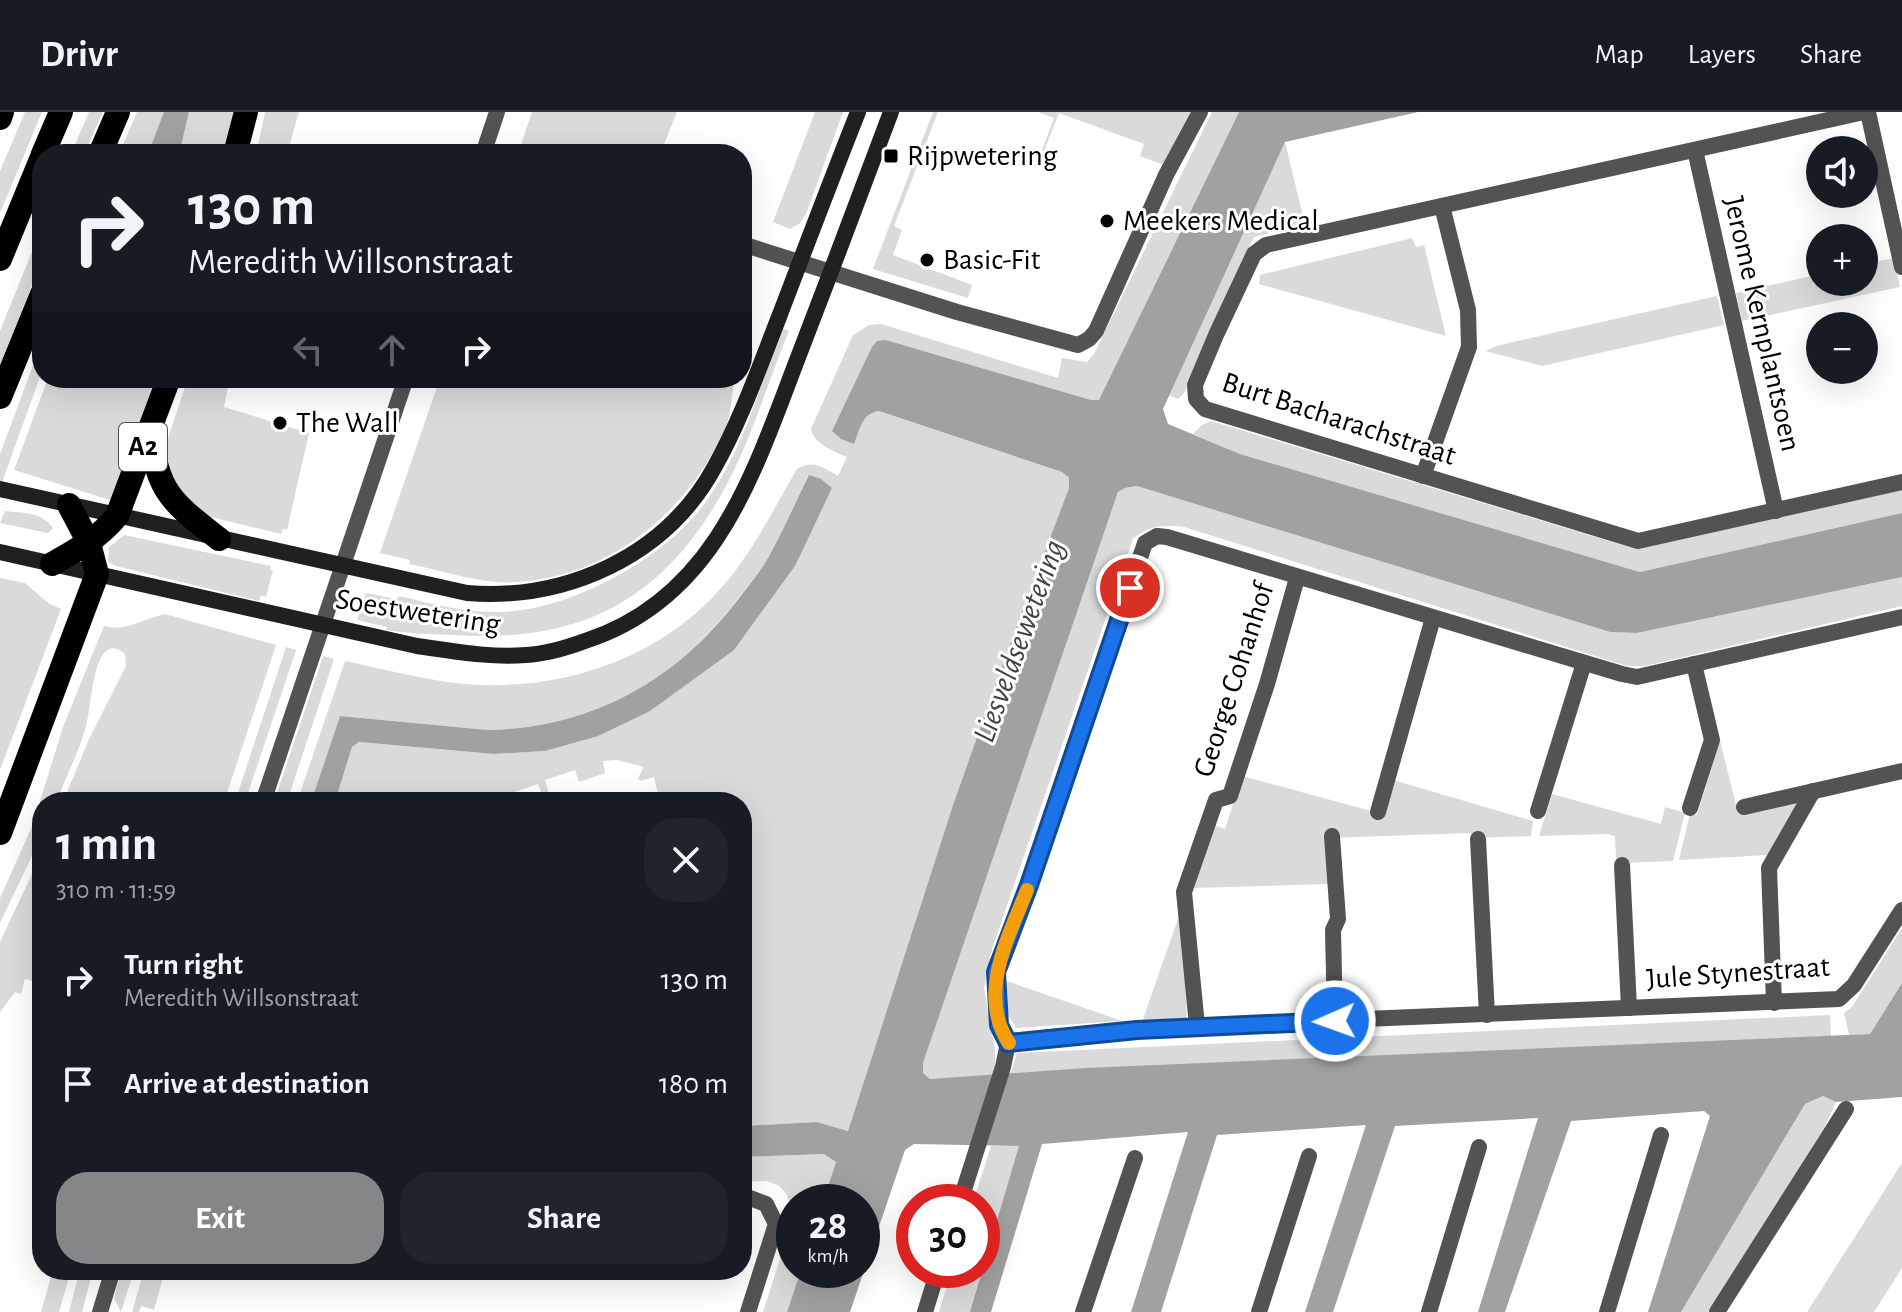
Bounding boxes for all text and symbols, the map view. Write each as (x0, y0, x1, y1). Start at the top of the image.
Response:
text: Drivr (40, 36, 118, 74)
text: Map (1595, 41, 1644, 69)
text: Layers (1688, 41, 1756, 69)
text: Share (1800, 41, 1862, 69)
map controls (1806, 136, 1878, 384)
button: sound (1806, 136, 1878, 208)
place label: Rijpwetering (907, 141, 1058, 171)
marker: Rijpwetering (882, 147, 900, 165)
icon: right (56, 176, 160, 280)
text: 130 m (188, 179, 315, 235)
street label: Jerome Kernplantsoen (1718, 194, 1806, 454)
place label: Meekers Medical (1123, 206, 1319, 236)
marker: Meekers Medical (1098, 212, 1116, 230)
button: + (1806, 224, 1878, 296)
text: Meredith Willsonstraat (188, 244, 513, 280)
place label: Basic-Fit (943, 245, 1041, 275)
marker: Basic-Fit (918, 251, 936, 269)
button: − (1806, 312, 1878, 384)
icon: left (286, 328, 330, 372)
icon: ahead (370, 328, 414, 372)
icon: right (454, 328, 498, 372)
street label: Burt Bacharachstraat (1218, 367, 1460, 471)
place label: The Wall (296, 408, 399, 438)
marker: The Wall (271, 414, 289, 432)
road number: A2 (119, 423, 167, 471)
water label: Liesveldsewetering (968, 535, 1070, 747)
pin (1096, 554, 1164, 622)
icon: arrive (1108, 566, 1152, 610)
street label: George Cohanhof (1189, 578, 1280, 781)
street label: Soestwetering (333, 584, 503, 640)
button: close (644, 818, 728, 902)
text: 1 min (56, 821, 157, 869)
text: 310 m · 11:59 (56, 877, 176, 903)
text: Turn right (124, 950, 243, 980)
street label: Jule Stynestraat (1645, 952, 1831, 994)
icon: right (56, 958, 100, 1002)
text: 130 m (661, 965, 728, 995)
position arrow (1293, 979, 1377, 1063)
text: Meredith Willsonstraat (124, 985, 358, 1011)
icon: arrive (56, 1062, 100, 1106)
text: Arrive at destination (124, 1069, 370, 1099)
text: 180 m (659, 1069, 728, 1099)
button: Exit (56, 1172, 384, 1264)
button: Share (400, 1172, 728, 1264)
speed limit sign: 30 (896, 1184, 1000, 1288)
text: 28 (809, 1206, 847, 1246)
text: km/h (807, 1246, 849, 1266)

